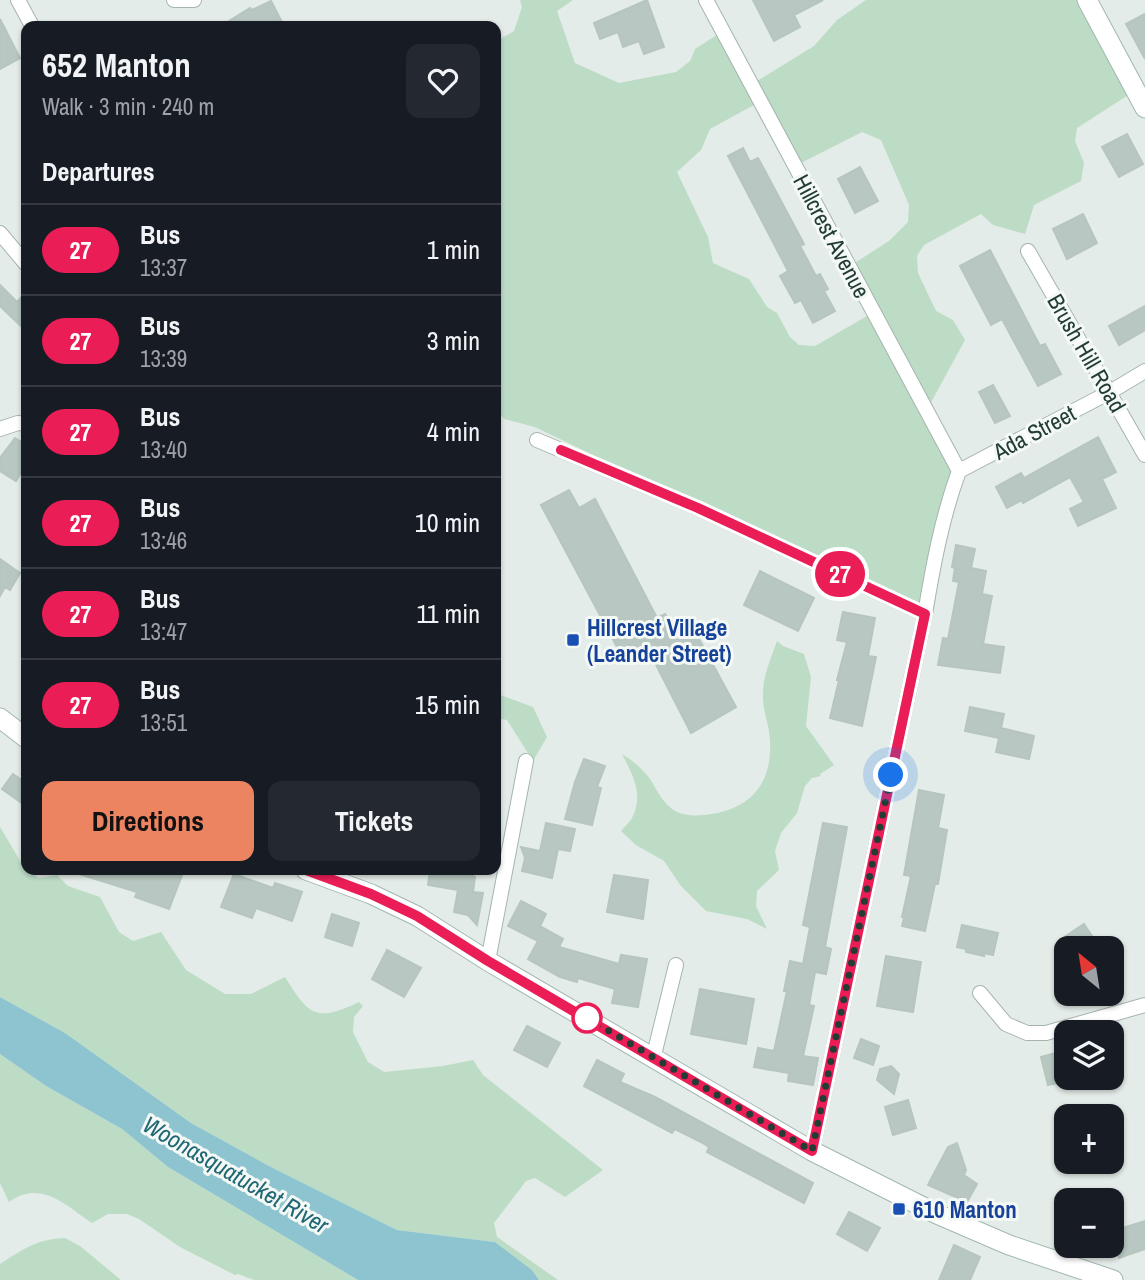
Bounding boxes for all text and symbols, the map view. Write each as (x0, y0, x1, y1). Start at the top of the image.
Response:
text: 652 Manton (42, 43, 191, 87)
button: heart (406, 44, 480, 118)
text: Walk · 3 min · 240 m (42, 91, 214, 122)
text: Departures (42, 154, 155, 189)
street label: Hillcrest Avenue (786, 169, 878, 303)
text: Bus (140, 217, 180, 252)
text: 1 min (427, 232, 480, 267)
text: 27 (70, 234, 91, 266)
text: 13:37 (140, 252, 187, 283)
street label: Brush Hill Road (1041, 288, 1133, 418)
text: Bus (140, 308, 180, 343)
text: 3 min (427, 323, 480, 358)
text: 27 (70, 325, 91, 357)
text: 13:39 (140, 343, 187, 374)
street label: Ada Street (986, 397, 1081, 467)
text: Bus (140, 399, 180, 434)
text: 4 min (427, 414, 480, 449)
text: 27 (70, 416, 91, 448)
text: 13:40 (140, 434, 187, 465)
text: Bus (140, 490, 180, 525)
text: 10 min (415, 505, 480, 540)
text: 27 (70, 507, 91, 539)
text: 13:46 (140, 525, 187, 556)
line badge: 27 (808, 551, 872, 597)
text: 27 (829, 558, 851, 590)
text: Bus (140, 581, 180, 616)
text: 11 min (416, 596, 480, 631)
text: 27 (70, 598, 91, 630)
place label: Hillcrest Village (Leander Street) (587, 612, 732, 669)
text: 13:47 (140, 616, 187, 647)
marker: Hillcrest Village (Leander Street) (565, 632, 581, 648)
text: Bus (140, 672, 180, 707)
text: 15 min (415, 687, 480, 722)
text: 27 (70, 689, 91, 721)
text: 13:51 (140, 707, 187, 738)
your location (873, 757, 908, 792)
button: Directions (42, 781, 254, 861)
button: Tickets (268, 781, 480, 861)
north arrow (1054, 936, 1124, 1006)
map controls (1054, 936, 1124, 1258)
unlabelled marker (572, 1003, 602, 1033)
button: layers (1054, 1020, 1124, 1090)
button: + (1054, 1104, 1124, 1174)
water label: Woonasquatucket River (137, 1108, 336, 1241)
button: − (1054, 1188, 1124, 1258)
place label: 610 Manton (913, 1194, 1017, 1225)
marker: 610 Manton (891, 1201, 907, 1217)

